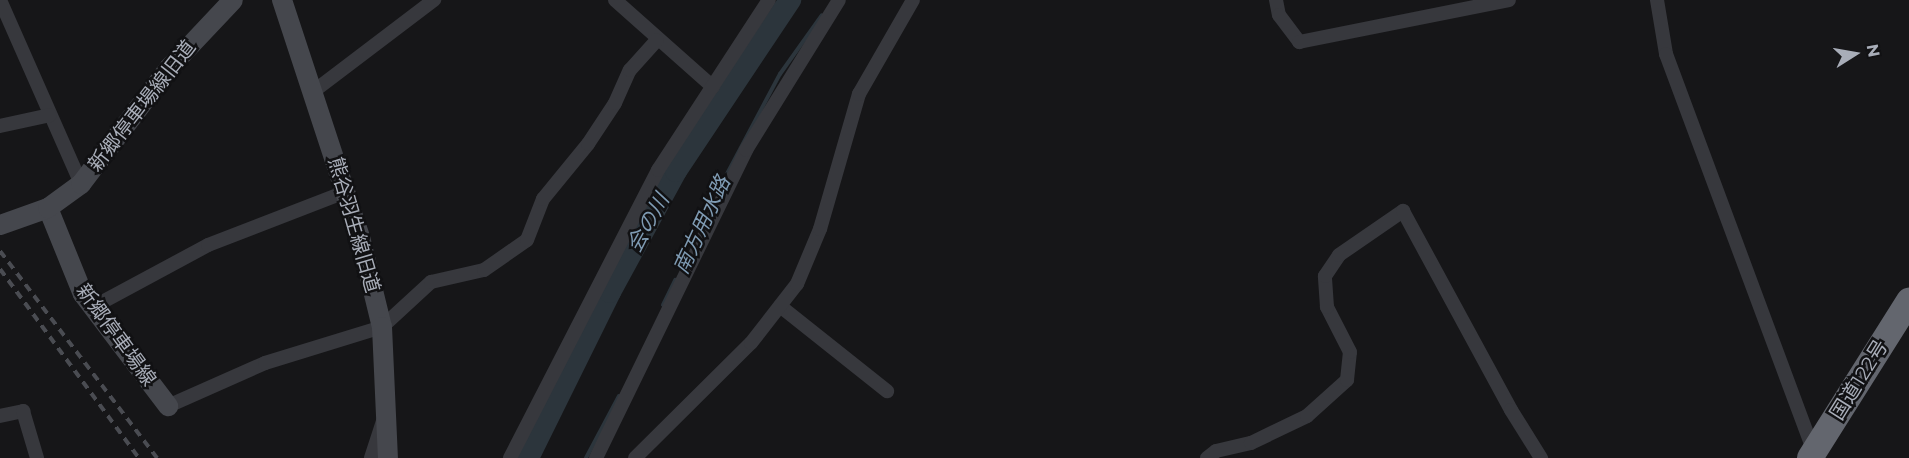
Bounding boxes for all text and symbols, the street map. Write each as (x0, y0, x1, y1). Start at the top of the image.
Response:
north arrow (1825, 24, 1885, 84)
street label: 新郷停車場線旧道 (83, 36, 201, 176)
text: N (1863, 42, 1884, 59)
street label: 熊谷羽生線旧道 (323, 154, 385, 296)
water label: 南方用水路 (668, 172, 736, 278)
water label: 会の川 (622, 189, 674, 257)
street label: 新郷停車場線 (71, 279, 161, 391)
street label: 国道122号 (1825, 336, 1893, 424)

